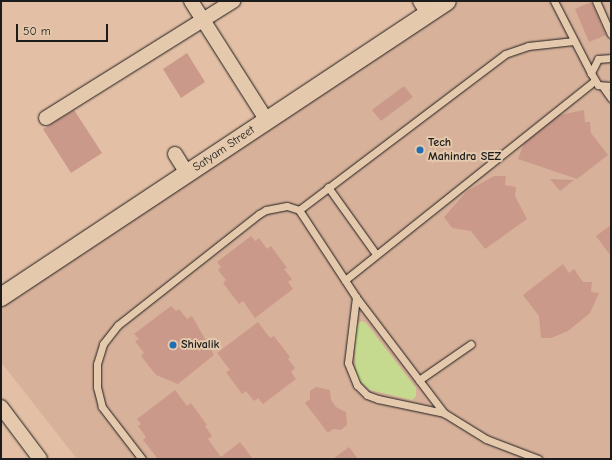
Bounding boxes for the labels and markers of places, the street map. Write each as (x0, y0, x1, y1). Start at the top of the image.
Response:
place label: Tech Mahindra SEZ (428, 136, 501, 164)
marker: Tech Mahindra SEZ (415, 145, 425, 155)
place label: Shivalik (181, 338, 219, 352)
marker: Shivalik (168, 340, 178, 350)

